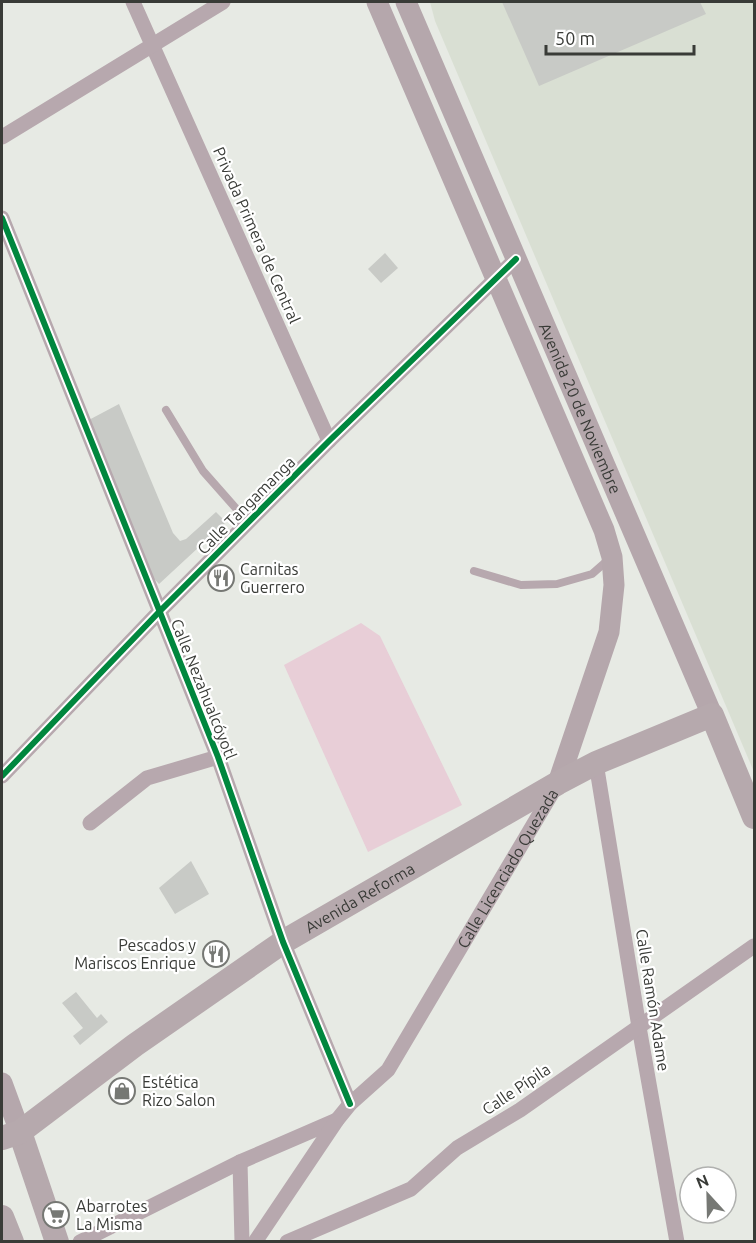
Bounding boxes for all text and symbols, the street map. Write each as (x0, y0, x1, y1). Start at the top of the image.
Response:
scale bar (546, 18, 694, 56)
text: 50 m (555, 28, 595, 48)
street label: Privada Primera de Central (210, 144, 304, 326)
street label: Avenida 20 de Noviembre (536, 320, 625, 496)
street label: Calle Tangamanga (193, 452, 299, 558)
place label: Carnitas Guerrero (240, 560, 305, 596)
restaurant icon: Carnitas Guerrero (206, 563, 236, 593)
street label: Calle Nezahualcóyotl (168, 616, 240, 762)
street label: Calle Licenciado Quezada (453, 785, 562, 951)
street label: Avenida Reforma (302, 859, 418, 936)
street label: Calle Ramón Adame (633, 928, 673, 1072)
place label: Pescados y Mariscos Enrique (74, 936, 196, 972)
restaurant icon: Pescados y Mariscos Enrique (201, 939, 231, 969)
street label: Calle Pípila (479, 1060, 553, 1118)
place label: Estética Rizo Salon (142, 1073, 215, 1109)
shop icon: Estética Rizo Salon (107, 1076, 137, 1106)
north arrow (678, 1165, 738, 1225)
text: N (693, 1171, 711, 1192)
place label: Abarrotes La Misma (76, 1197, 148, 1233)
supermarket icon: Abarrotes La Misma (41, 1200, 71, 1230)

